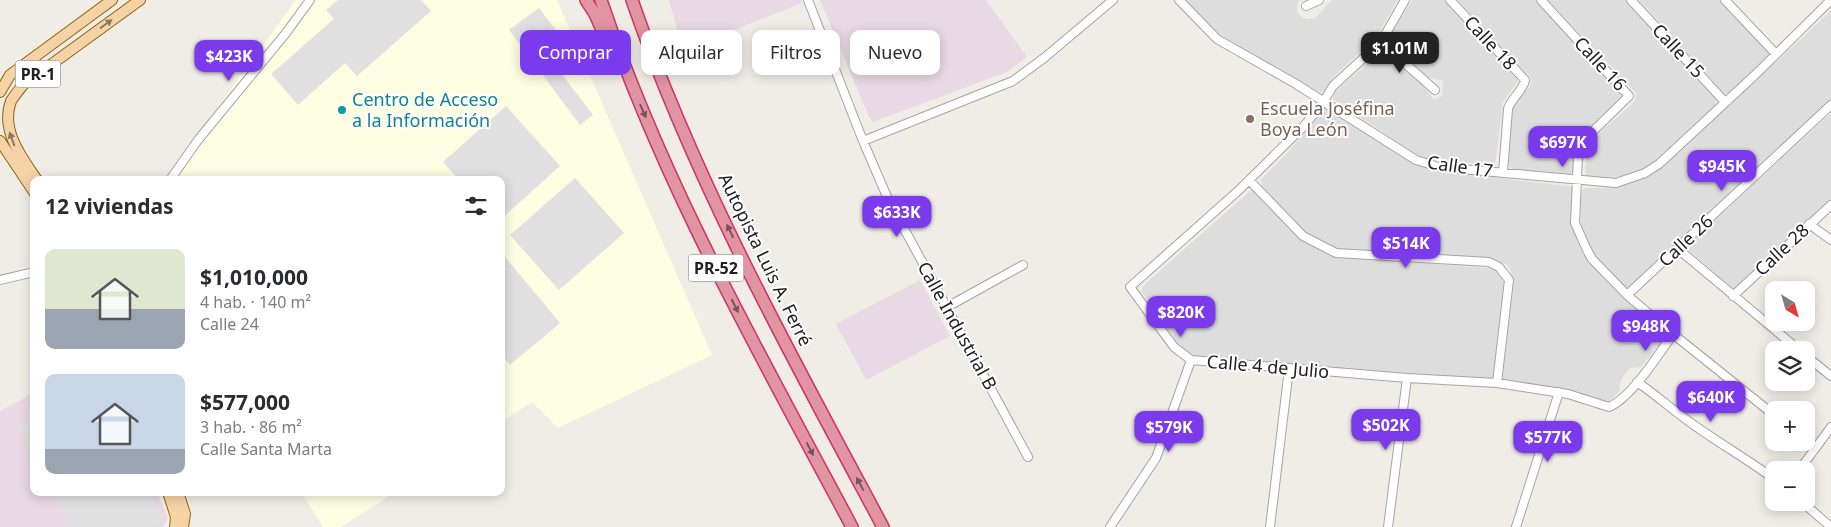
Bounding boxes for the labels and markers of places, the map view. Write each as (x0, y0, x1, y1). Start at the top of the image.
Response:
pin: $1.01M (1359, 32, 1441, 74)
pin: $423K (194, 39, 264, 82)
place label: Centro de Acceso a la Información (352, 87, 498, 132)
place label: Escuela Joséfina Boya León (1260, 96, 1395, 141)
marker: Centro de Acceso a la Información (336, 104, 348, 116)
marker: Escuela Joséfina Boya León (1244, 113, 1256, 125)
pin: $697K (1528, 126, 1598, 168)
pin: $945K (1687, 150, 1757, 192)
pin: $633K (862, 196, 932, 238)
pin: $514K (1371, 226, 1441, 269)
pin: $820K (1146, 296, 1216, 338)
pin: $948K (1611, 310, 1681, 352)
pin: $640K (1676, 380, 1746, 423)
pin: $502K (1351, 408, 1421, 451)
pin: $579K (1134, 410, 1204, 453)
pin: $577K (1513, 420, 1583, 463)

